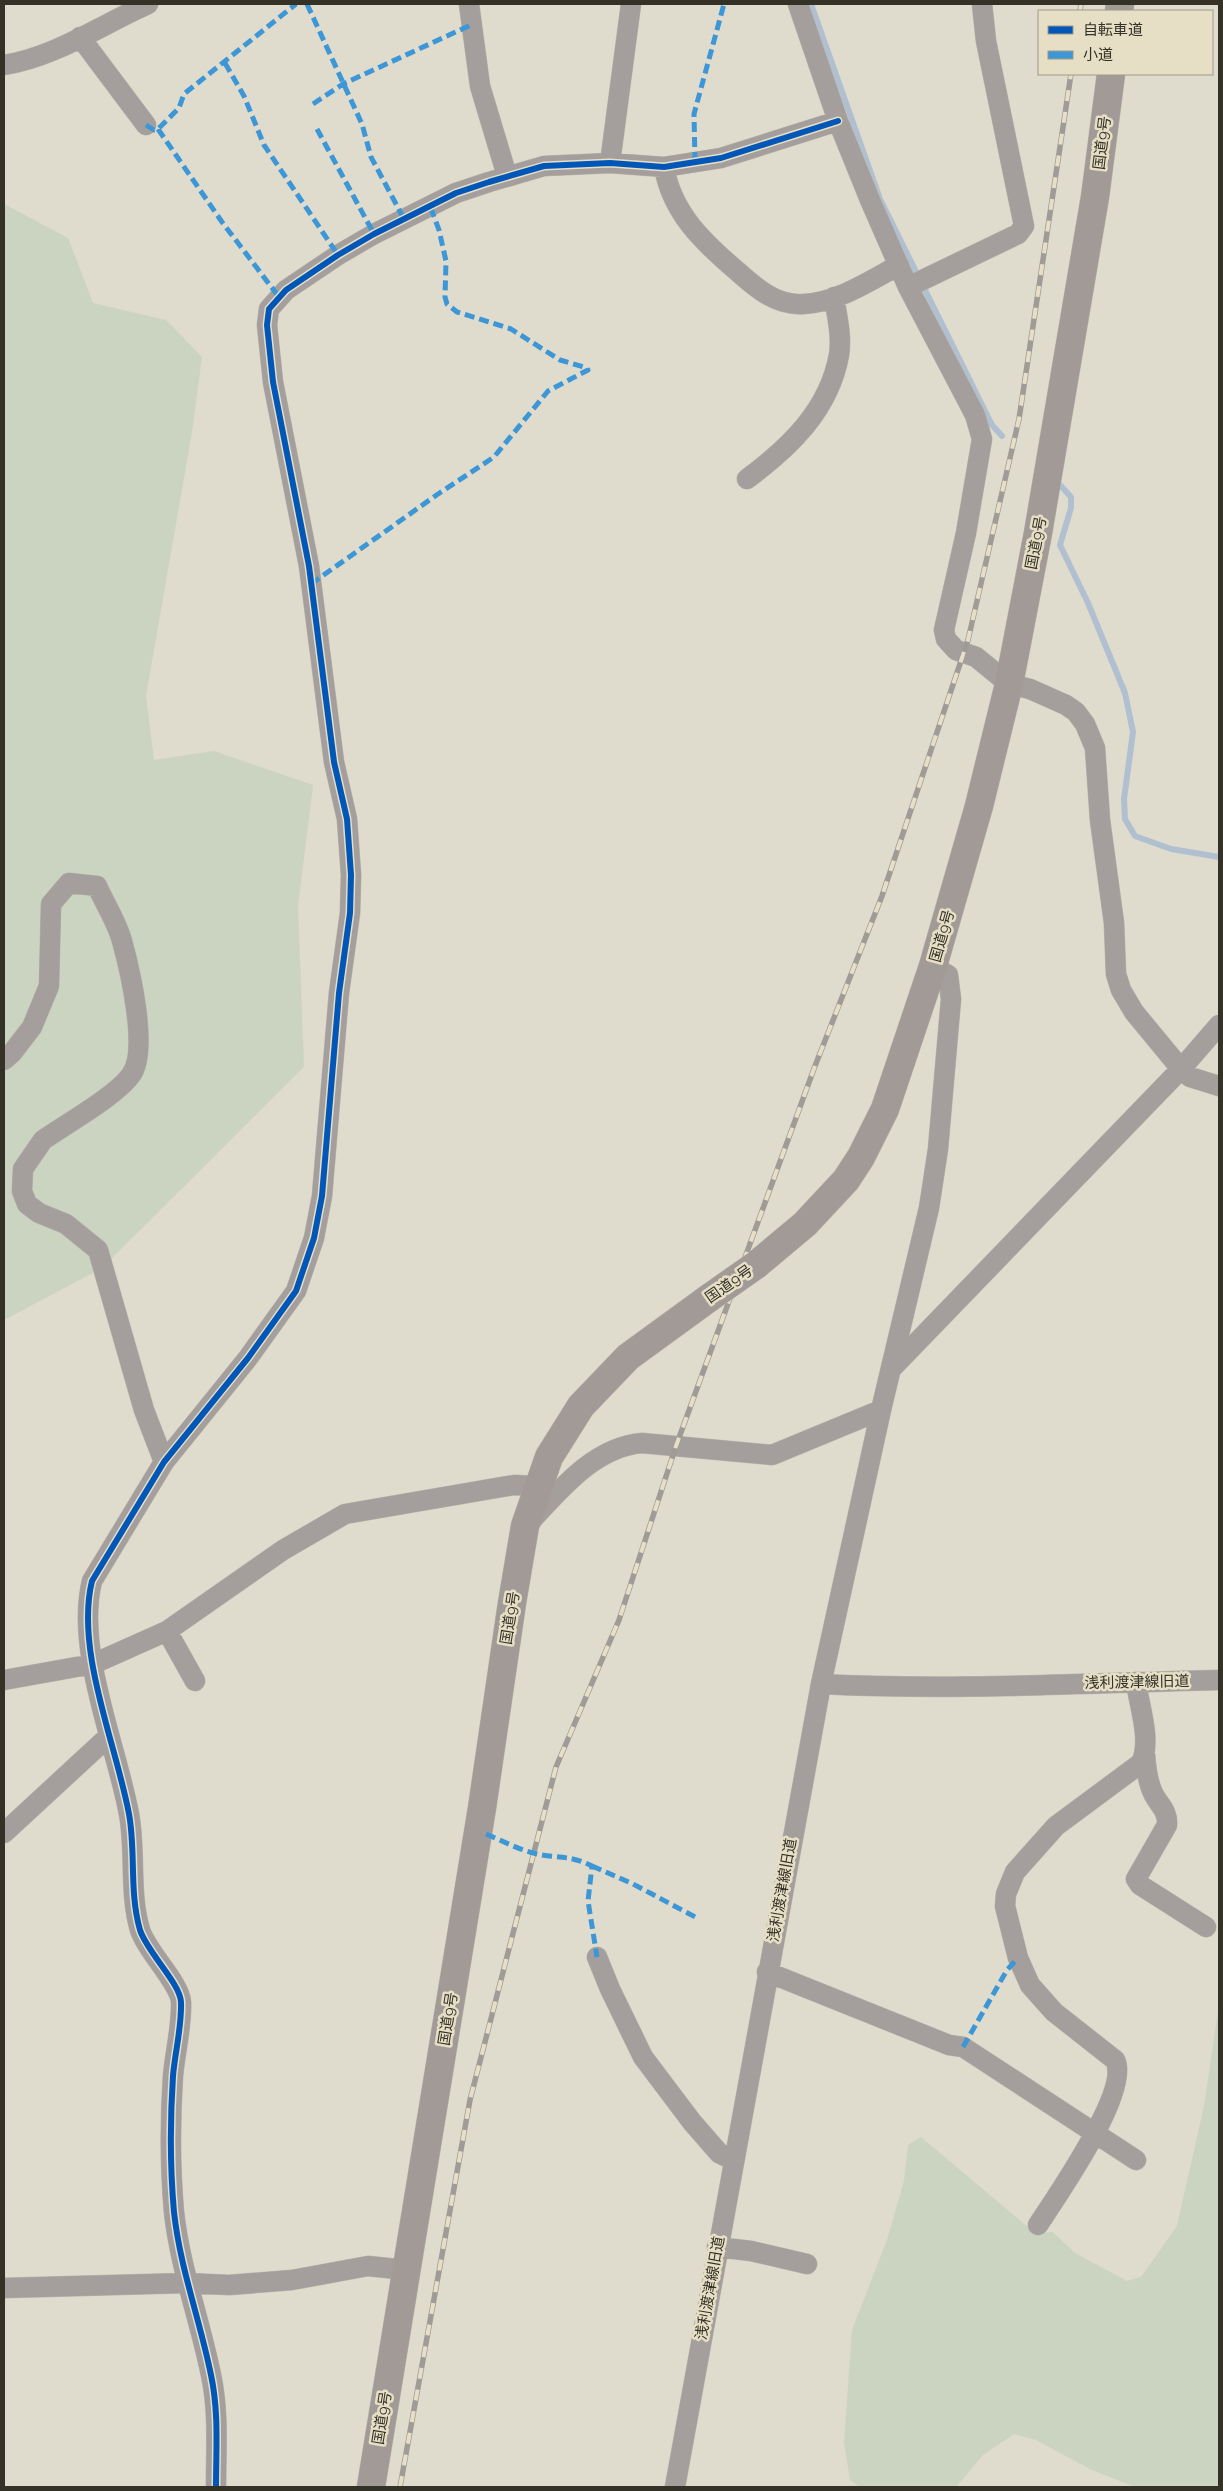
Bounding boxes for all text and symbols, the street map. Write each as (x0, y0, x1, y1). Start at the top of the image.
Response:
legend (1038, 10, 1213, 75)
text: 自転車道 (1083, 21, 1143, 39)
text: 小道 (1083, 46, 1113, 64)
street label: 国道9号 (1090, 115, 1114, 171)
street label: 国道9号 (1022, 515, 1050, 571)
street label: 国道9号 (926, 908, 958, 964)
street label: 国道9号 (702, 1261, 756, 1307)
street label: 国道9号 (497, 1590, 523, 1646)
street label: 浅利渡津線旧道 (1084, 1672, 1190, 1692)
street label: 浅利渡津線旧道 (764, 1837, 800, 1943)
street label: 国道9号 (435, 1991, 461, 2047)
street label: 浅利渡津線旧道 (692, 2235, 728, 2341)
street label: 国道9号 (369, 2390, 395, 2446)

